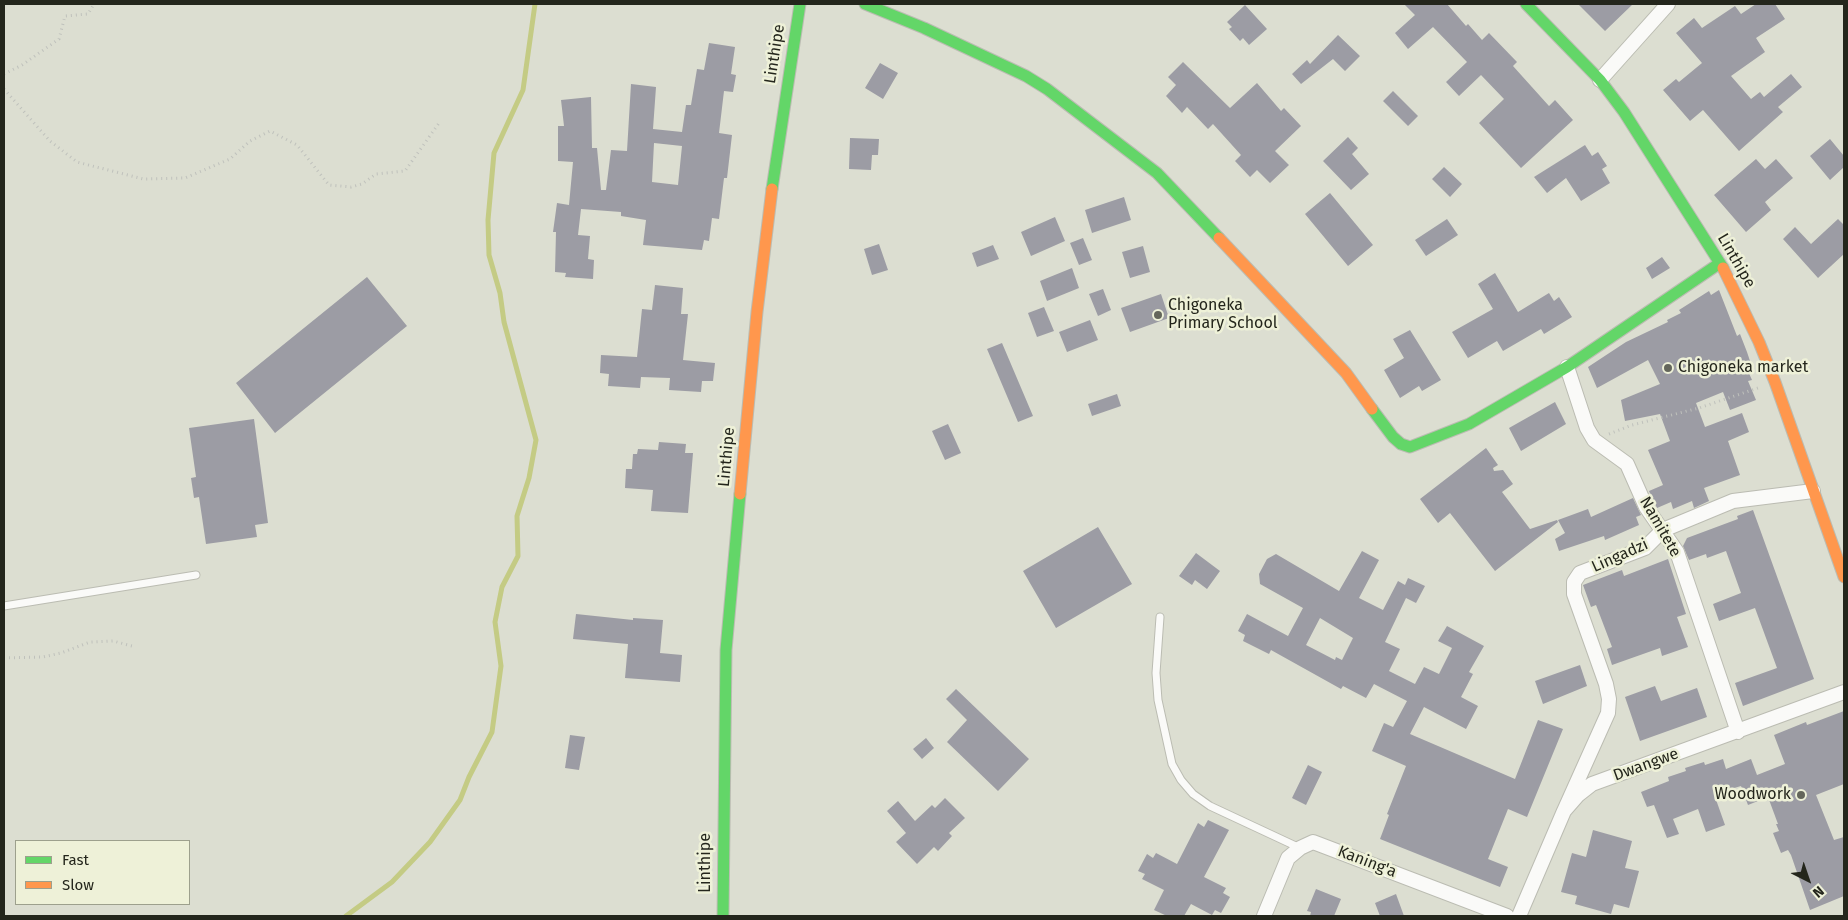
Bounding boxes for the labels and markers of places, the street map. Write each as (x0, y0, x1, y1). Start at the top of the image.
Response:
place label: Chigoneka Primary School (1168, 296, 1277, 334)
marker: Chigoneka Primary School (1152, 309, 1164, 321)
place label: Chigoneka market (1678, 358, 1808, 378)
marker: Chigoneka market (1662, 362, 1674, 374)
place label: Woodwork (1715, 785, 1791, 805)
marker: Woodwork (1795, 789, 1807, 801)

